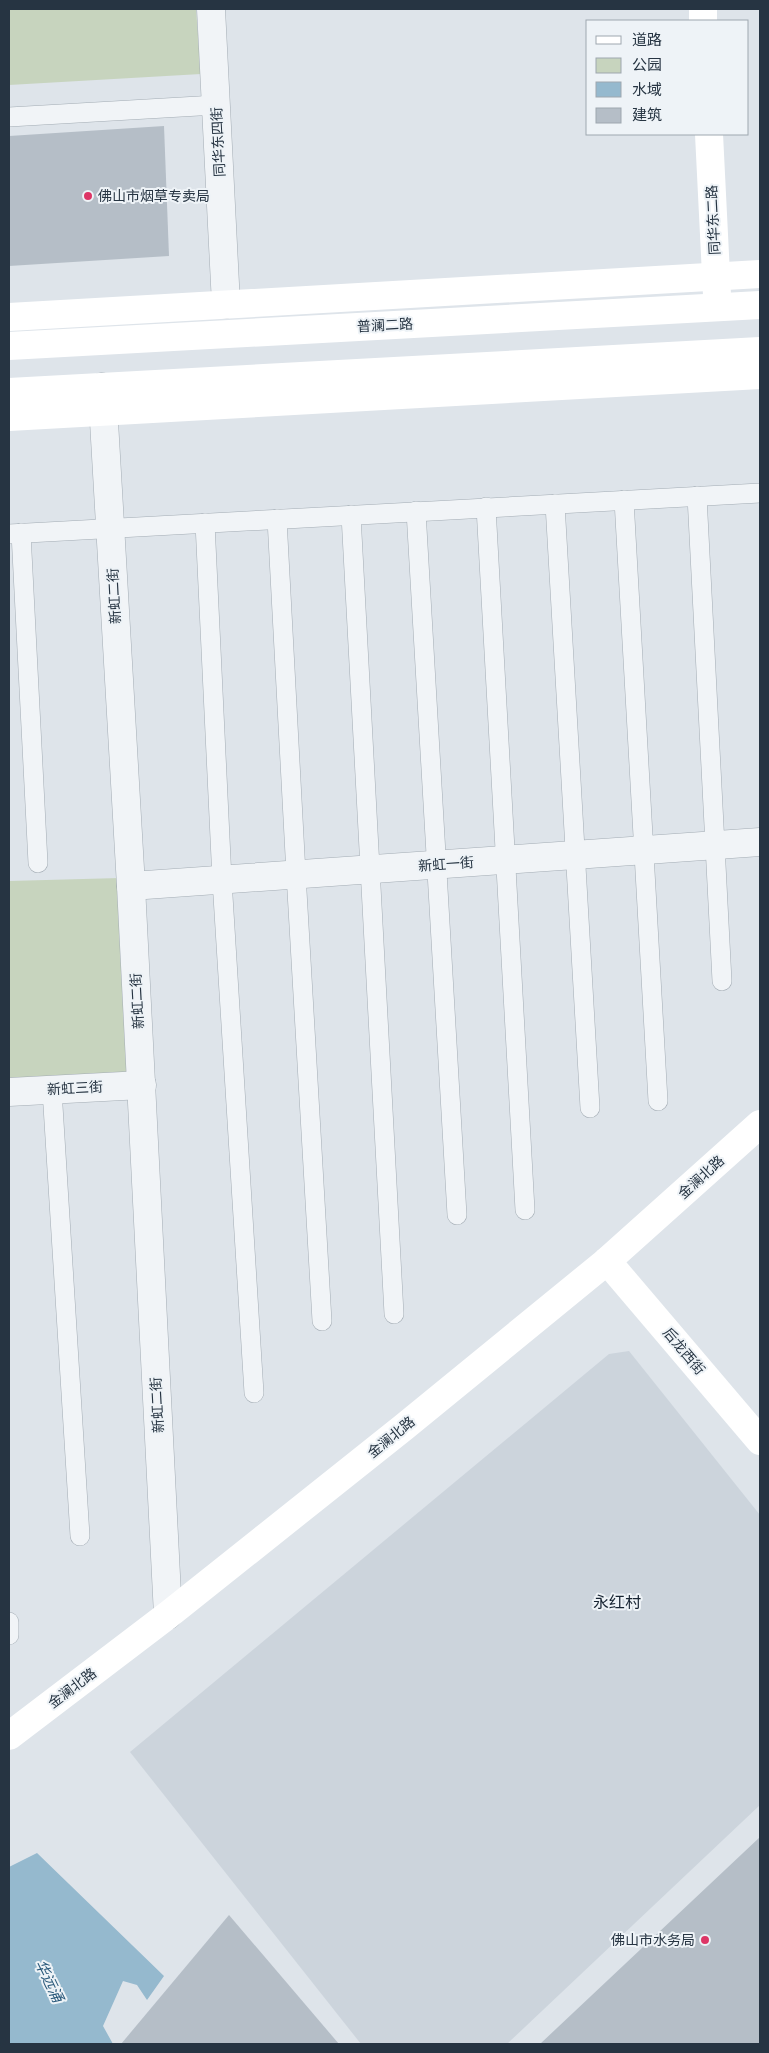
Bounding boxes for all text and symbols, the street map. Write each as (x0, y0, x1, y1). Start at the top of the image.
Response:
legend (586, 20, 749, 135)
text: 道路 (632, 30, 662, 49)
text: 公园 (632, 55, 662, 74)
text: 水域 (632, 80, 662, 99)
text: 建筑 (632, 105, 662, 124)
street label: 同华东四街 (207, 107, 229, 177)
street label: 同华东二路 (702, 185, 724, 255)
place label: 佛山市烟草专卖局 (98, 187, 210, 205)
marker: 佛山市烟草专卖局 (82, 190, 94, 202)
street label: 普澜二路 (357, 315, 413, 335)
street label: 新虹二街 (104, 568, 124, 624)
street label: 新虹一街 (417, 853, 475, 875)
street label: 新虹二街 (127, 973, 147, 1029)
street label: 新虹三街 (47, 1078, 103, 1098)
street label: 金澜北路 (674, 1152, 728, 1202)
street label: 后龙西街 (659, 1324, 709, 1378)
street label: 新虹二街 (147, 1377, 167, 1433)
street label: 金澜北路 (364, 1412, 418, 1462)
district label: 永红村 (593, 1593, 641, 1612)
street label: 金澜北路 (44, 1664, 100, 1712)
place label: 佛山市水务局 (611, 1931, 695, 1949)
marker: 佛山市水务局 (699, 1934, 711, 1946)
water label: 华远涌 (31, 1956, 69, 2007)

